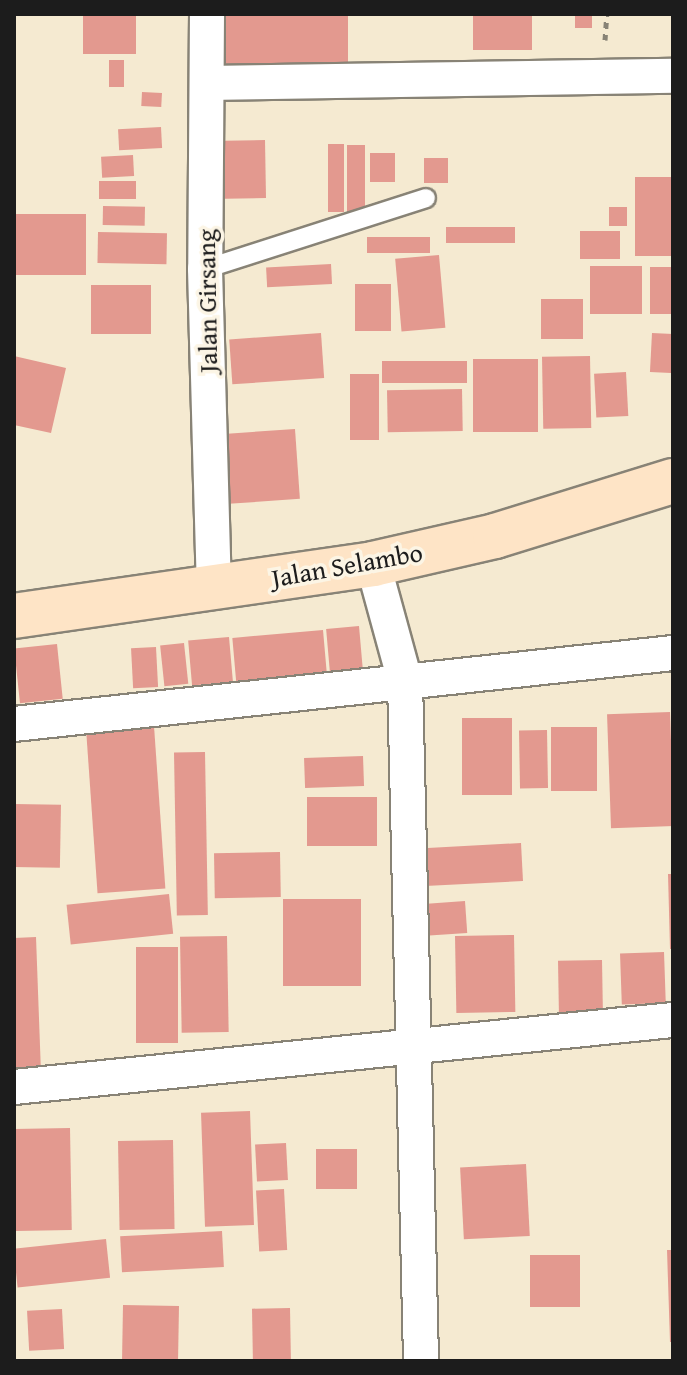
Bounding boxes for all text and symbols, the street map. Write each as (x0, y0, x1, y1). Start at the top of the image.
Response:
street label: Jalan Girsang (190, 229, 224, 373)
street label: Jalan Selambo (269, 536, 425, 594)

